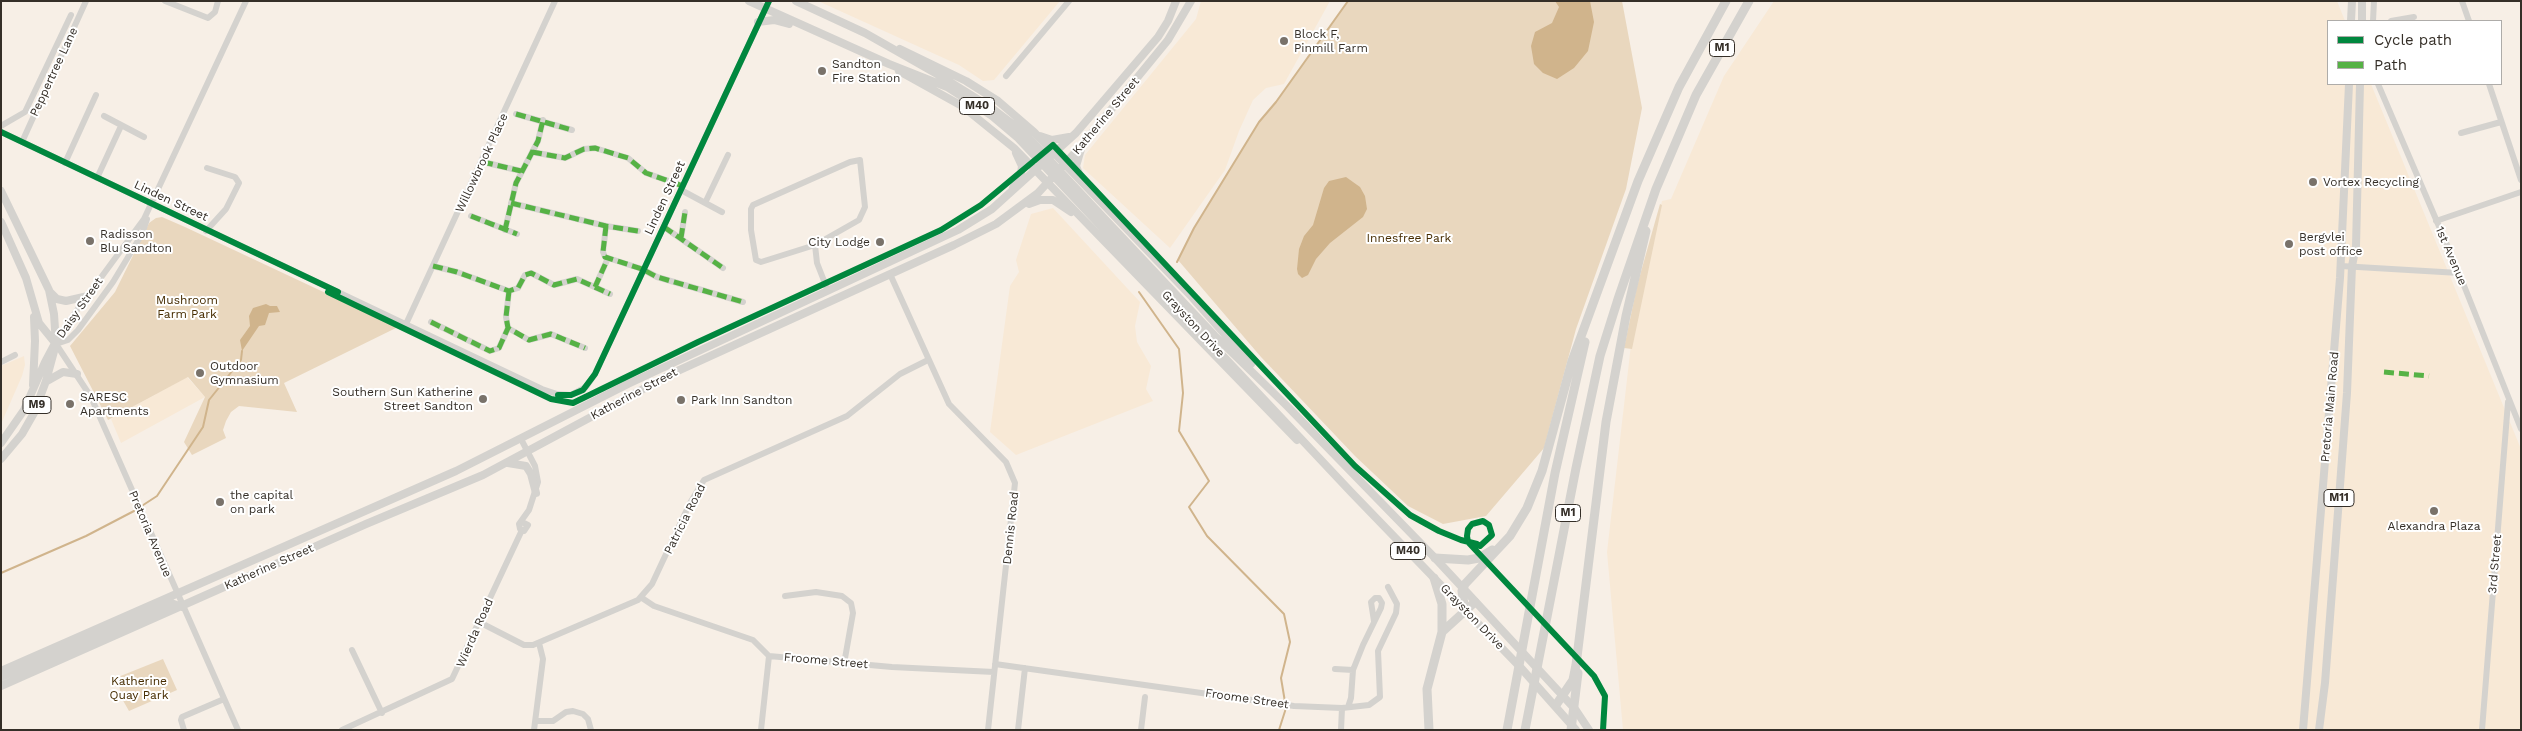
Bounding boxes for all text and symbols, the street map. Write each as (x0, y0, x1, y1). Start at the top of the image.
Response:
legend (2327, 20, 2502, 85)
street label: Peppertree Lane (27, 25, 81, 119)
place label: Block F, Pinmill Farm (1294, 27, 1368, 55)
text: Cycle path (2374, 31, 2452, 49)
marker: Block F, Pinmill Farm (1278, 35, 1290, 47)
road number: M1 (1710, 40, 1734, 56)
text: Path (2374, 56, 2407, 74)
place label: Sandton Fire Station (832, 57, 900, 85)
marker: Sandton Fire Station (816, 65, 828, 77)
street label: Katherine Street (1070, 74, 1142, 158)
road number: M40 (960, 98, 994, 114)
street label: Willowbrook Place (453, 111, 511, 215)
street label: Linden Street (642, 159, 688, 237)
place label: Vortex Recycling (2323, 175, 2419, 189)
marker: Vortex Recycling (2307, 176, 2319, 188)
street label: Linden Street (132, 178, 210, 224)
street label: 1st Avenue (2432, 224, 2470, 288)
place label: Radisson Blu Sandton (100, 227, 172, 255)
place label: Bergvlei post office (2299, 230, 2363, 258)
park label: Innesfree Park (1367, 231, 1451, 245)
marker: Radisson Blu Sandton (84, 235, 96, 247)
place label: City Lodge (808, 235, 870, 249)
marker: City Lodge (874, 236, 886, 248)
marker: Bergvlei post office (2283, 238, 2295, 250)
street label: Daisy Street (54, 275, 106, 341)
street label: Grayston Drive (1158, 288, 1228, 360)
park label: Mushroom Farm Park (156, 293, 218, 321)
street label: Pretoria Main Road (2318, 351, 2342, 463)
place label: Outdoor Gymnasium (210, 359, 279, 387)
street label: Katherine Street (588, 365, 680, 423)
marker: Outdoor Gymnasium (194, 367, 206, 379)
place label: Southern Sun Katherine Street Sandton (332, 385, 473, 413)
place label: SARESC Apartments (80, 390, 149, 418)
marker: Southern Sun Katherine Street Sandton (477, 393, 489, 405)
place label: Park Inn Sandton (691, 393, 792, 407)
marker: Park Inn Sandton (675, 394, 687, 406)
road number: M9 (23, 396, 51, 414)
marker: SARESC Apartments (64, 398, 76, 410)
street label: Patricia Road (661, 481, 709, 557)
place label: the capital on park (230, 488, 293, 516)
street label: Pretoria Avenue (125, 489, 175, 579)
road number: M11 (2324, 489, 2354, 506)
street label: Dennis Road (1000, 491, 1022, 565)
marker: the capital on park (214, 496, 226, 508)
road number: M1 (1556, 504, 1580, 522)
marker: Alexandra Plaza (2428, 505, 2440, 517)
place label: Alexandra Plaza (2388, 519, 2480, 533)
street label: 3rd Street (2485, 534, 2505, 594)
street label: Katherine Street (222, 541, 316, 593)
road number: M40 (1390, 542, 1426, 560)
street label: Grayston Drive (1437, 581, 1507, 653)
street label: Wierda Road (453, 596, 497, 670)
street label: Froome Street (783, 650, 869, 672)
park label: Katherine Quay Park (110, 674, 168, 702)
street label: Froome Street (1204, 686, 1290, 712)

